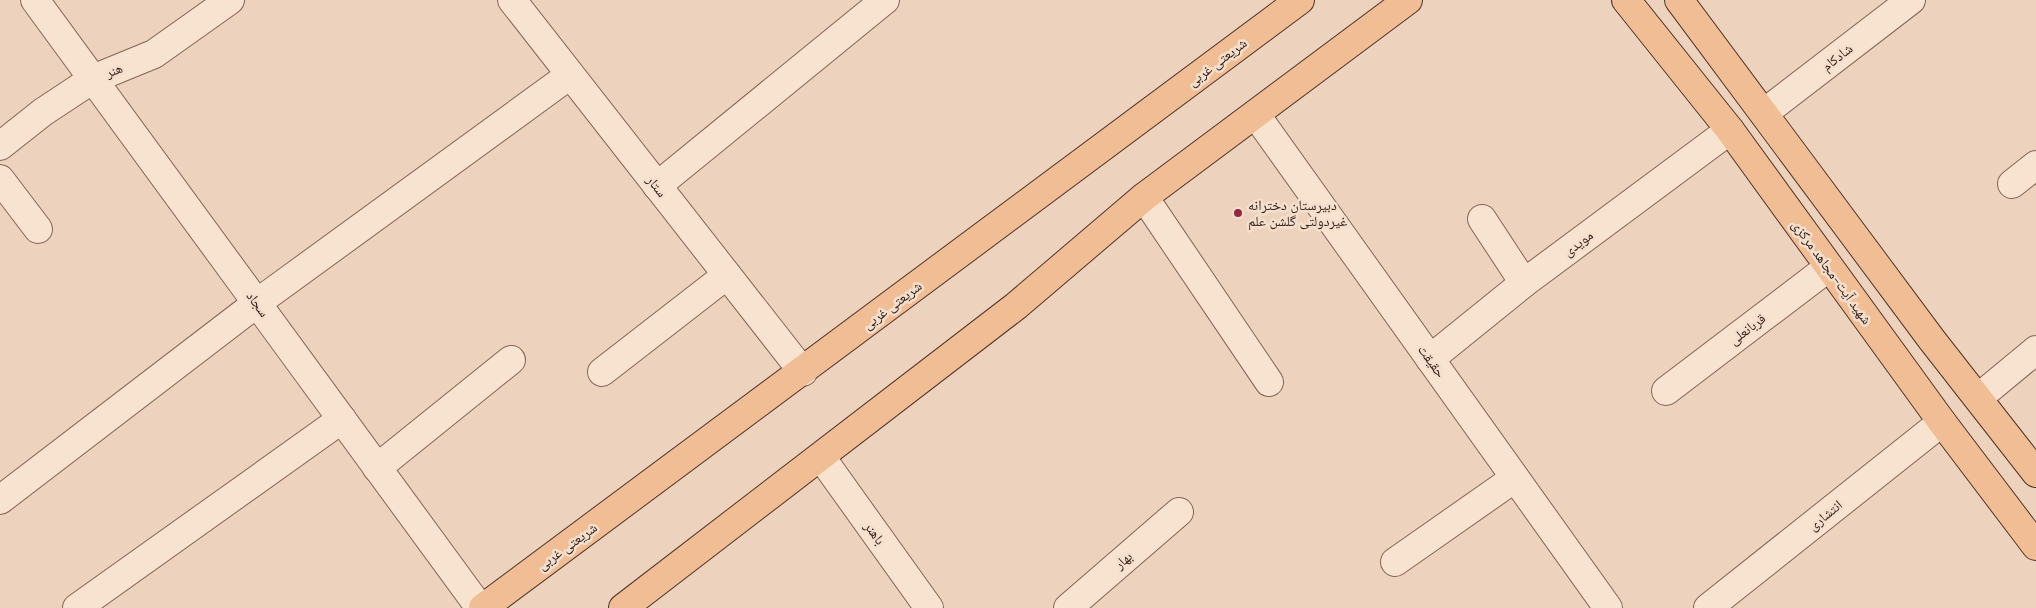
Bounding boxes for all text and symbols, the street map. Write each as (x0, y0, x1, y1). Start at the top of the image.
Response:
street label: شریعتی غربی (1183, 33, 1250, 90)
street label: شادکام (1817, 38, 1857, 76)
street label: هنر (102, 58, 125, 82)
street label: ستار (642, 170, 672, 201)
place label: دبیرستان دخترانه غیردولتی گلشن علم (1248, 195, 1347, 231)
marker: دبیرستان دخترانه غیردولتی گلشن علم (1232, 207, 1244, 219)
street label: شهید آیت-مجاهد مرکزی (1788, 216, 1877, 328)
street label: مویدی (1559, 225, 1597, 260)
street label: شریعتی غربی (858, 276, 925, 333)
street label: سجاد (243, 287, 274, 321)
street label: قربانعلی (1724, 308, 1769, 349)
street label: حقیقت (1414, 340, 1451, 381)
street label: انتشاری (1804, 495, 1846, 534)
street label: شریعتی غربی (533, 517, 601, 574)
street label: باهنر (860, 517, 890, 548)
street label: بهار (1109, 546, 1136, 573)

